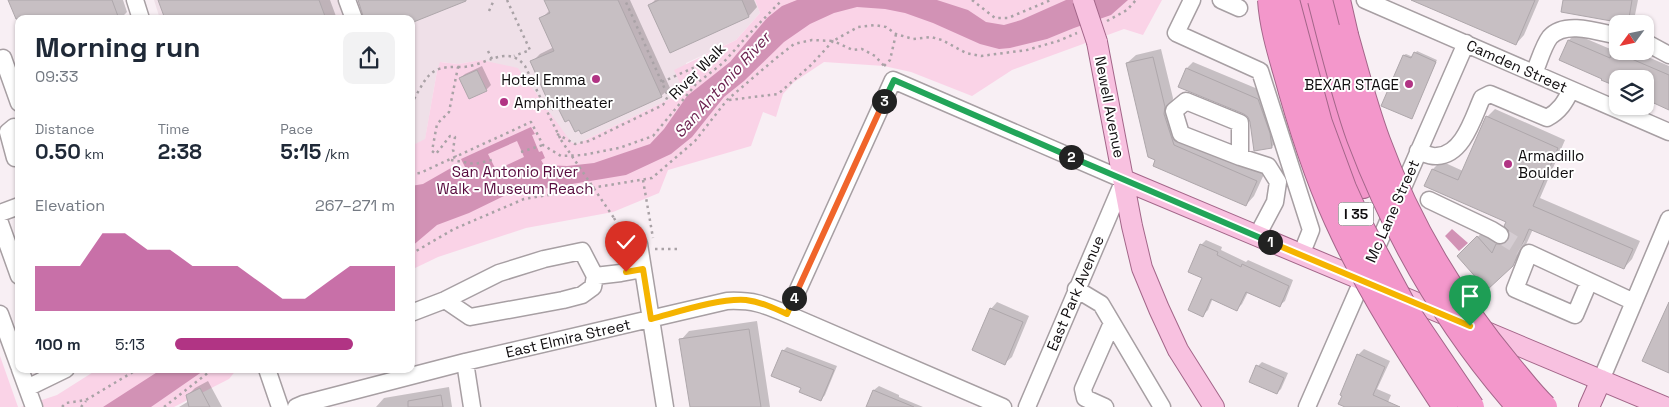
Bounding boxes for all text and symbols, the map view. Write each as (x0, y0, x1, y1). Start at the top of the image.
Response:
north arrow (1609, 15, 1654, 60)
map controls (1609, 15, 1654, 115)
water label: San Antonio River (669, 26, 776, 142)
text: Morning run (35, 29, 200, 65)
button: share (343, 32, 395, 84)
street label: Camden Street (1464, 35, 1571, 97)
street label: River Walk (665, 39, 729, 103)
street label: Newell Avenue (1091, 54, 1129, 160)
text: 09:33 (35, 66, 78, 87)
place label: Hotel Emma (501, 70, 586, 89)
button: layers (1609, 70, 1654, 115)
marker: Hotel Emma (590, 73, 602, 85)
place label: BEXAR STAGE (1304, 75, 1399, 94)
marker: BEXAR STAGE (1403, 78, 1415, 90)
pin: 3 (872, 88, 896, 114)
text: 3 (880, 92, 889, 110)
place label: Amphitheater (514, 93, 614, 112)
marker: Amphitheater (498, 96, 510, 108)
text: Distance (35, 120, 95, 138)
text: Time (158, 120, 190, 138)
text: Pace (280, 120, 313, 138)
text: 0.50 (35, 138, 81, 165)
text: 2:38 (158, 138, 202, 165)
text: 5:15 (280, 138, 321, 165)
pin: 2 (1058, 144, 1084, 170)
text: km (81, 145, 104, 163)
text: /km (321, 145, 350, 163)
place label: Armadillo Boulder (1518, 146, 1584, 182)
text: 2 (1067, 148, 1076, 166)
street label: Mc Lane Street (1361, 157, 1423, 265)
marker: Armadillo Boulder (1502, 158, 1514, 170)
park label: San Antonio River Walk - Museum Reach (437, 162, 593, 198)
text: Elevation (35, 195, 105, 216)
text: 267–271 m (315, 195, 395, 216)
road number: I 35 (1338, 202, 1374, 225)
pin (605, 221, 647, 272)
icon: check (612, 228, 640, 256)
pin: 1 (1258, 230, 1282, 254)
street label: East Park Avenue (1042, 232, 1108, 353)
text: 1 (1267, 233, 1274, 251)
pin (1449, 275, 1491, 326)
icon: arrive (1456, 282, 1484, 310)
pin: 4 (782, 286, 806, 310)
text: 4 (790, 289, 799, 307)
street label: East Elmira Street (504, 314, 633, 362)
text: 100 m (35, 334, 81, 355)
text: 5:13 (115, 334, 145, 355)

